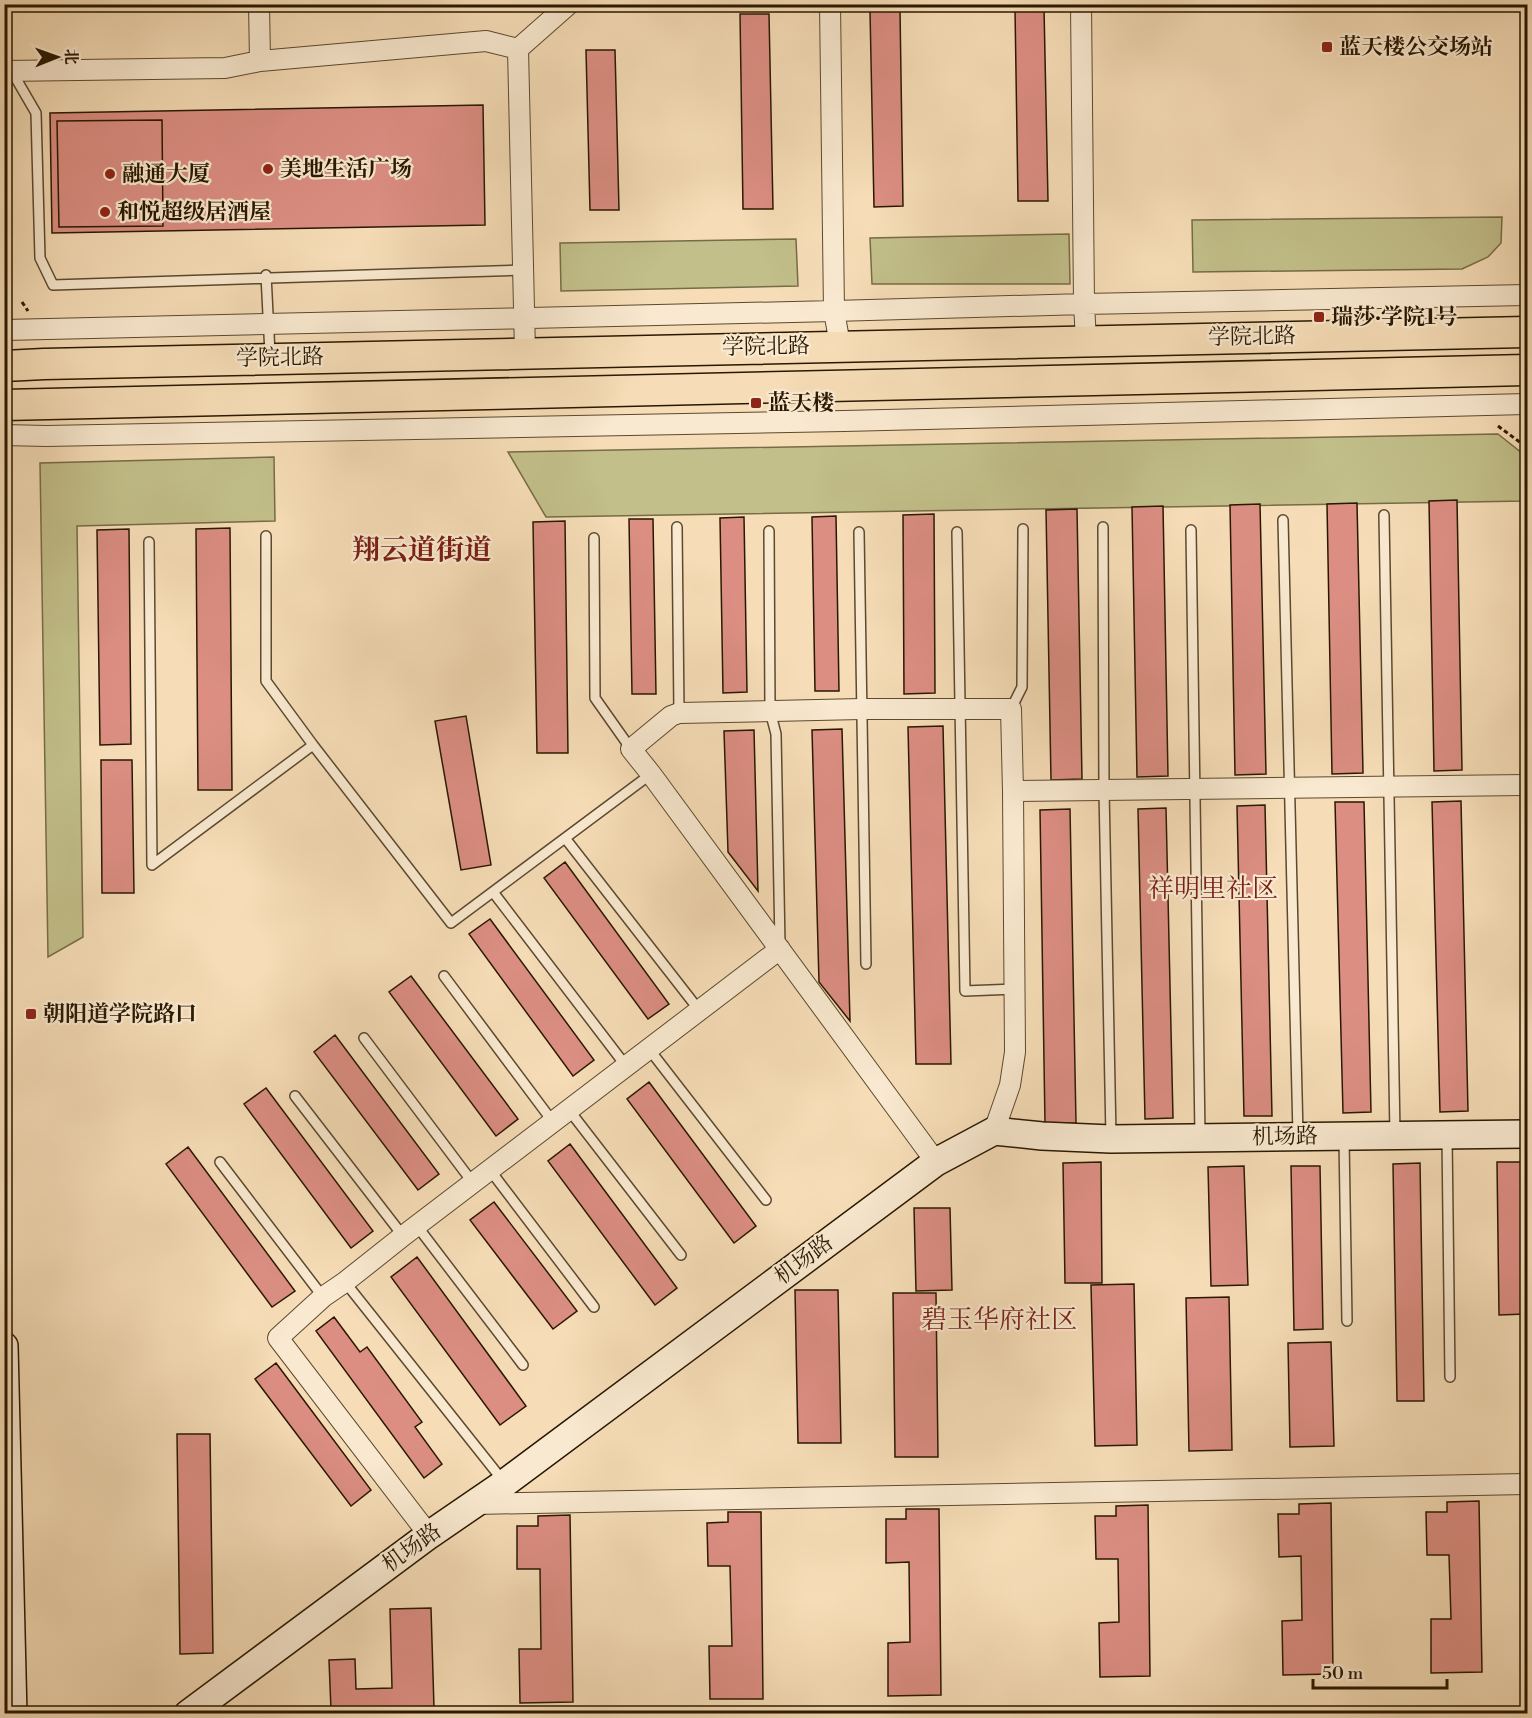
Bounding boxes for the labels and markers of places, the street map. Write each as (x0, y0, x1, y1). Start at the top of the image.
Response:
place label: 蓝天楼公交场站 (1339, 34, 1493, 61)
marker: 蓝天楼公交场站 (1320, 40, 1334, 54)
place label: 美地生活广场 (280, 156, 412, 183)
place label: 融通大厦 (122, 161, 210, 188)
marker: 美地生活广场 (261, 162, 275, 176)
marker: 融通大厦 (103, 167, 117, 181)
place label: 和悦超级居酒屋 (117, 199, 271, 226)
marker: 和悦超级居酒屋 (98, 205, 112, 219)
place label: 瑞莎·学院1号 (1331, 304, 1458, 331)
marker: 瑞莎·学院1号 (1312, 310, 1326, 324)
place label: 蓝天楼 (768, 390, 834, 417)
marker: 蓝天楼 (749, 396, 763, 410)
place label: 朝阳道学院路口 (43, 1001, 197, 1028)
marker: 朝阳道学院路口 (24, 1007, 38, 1021)

